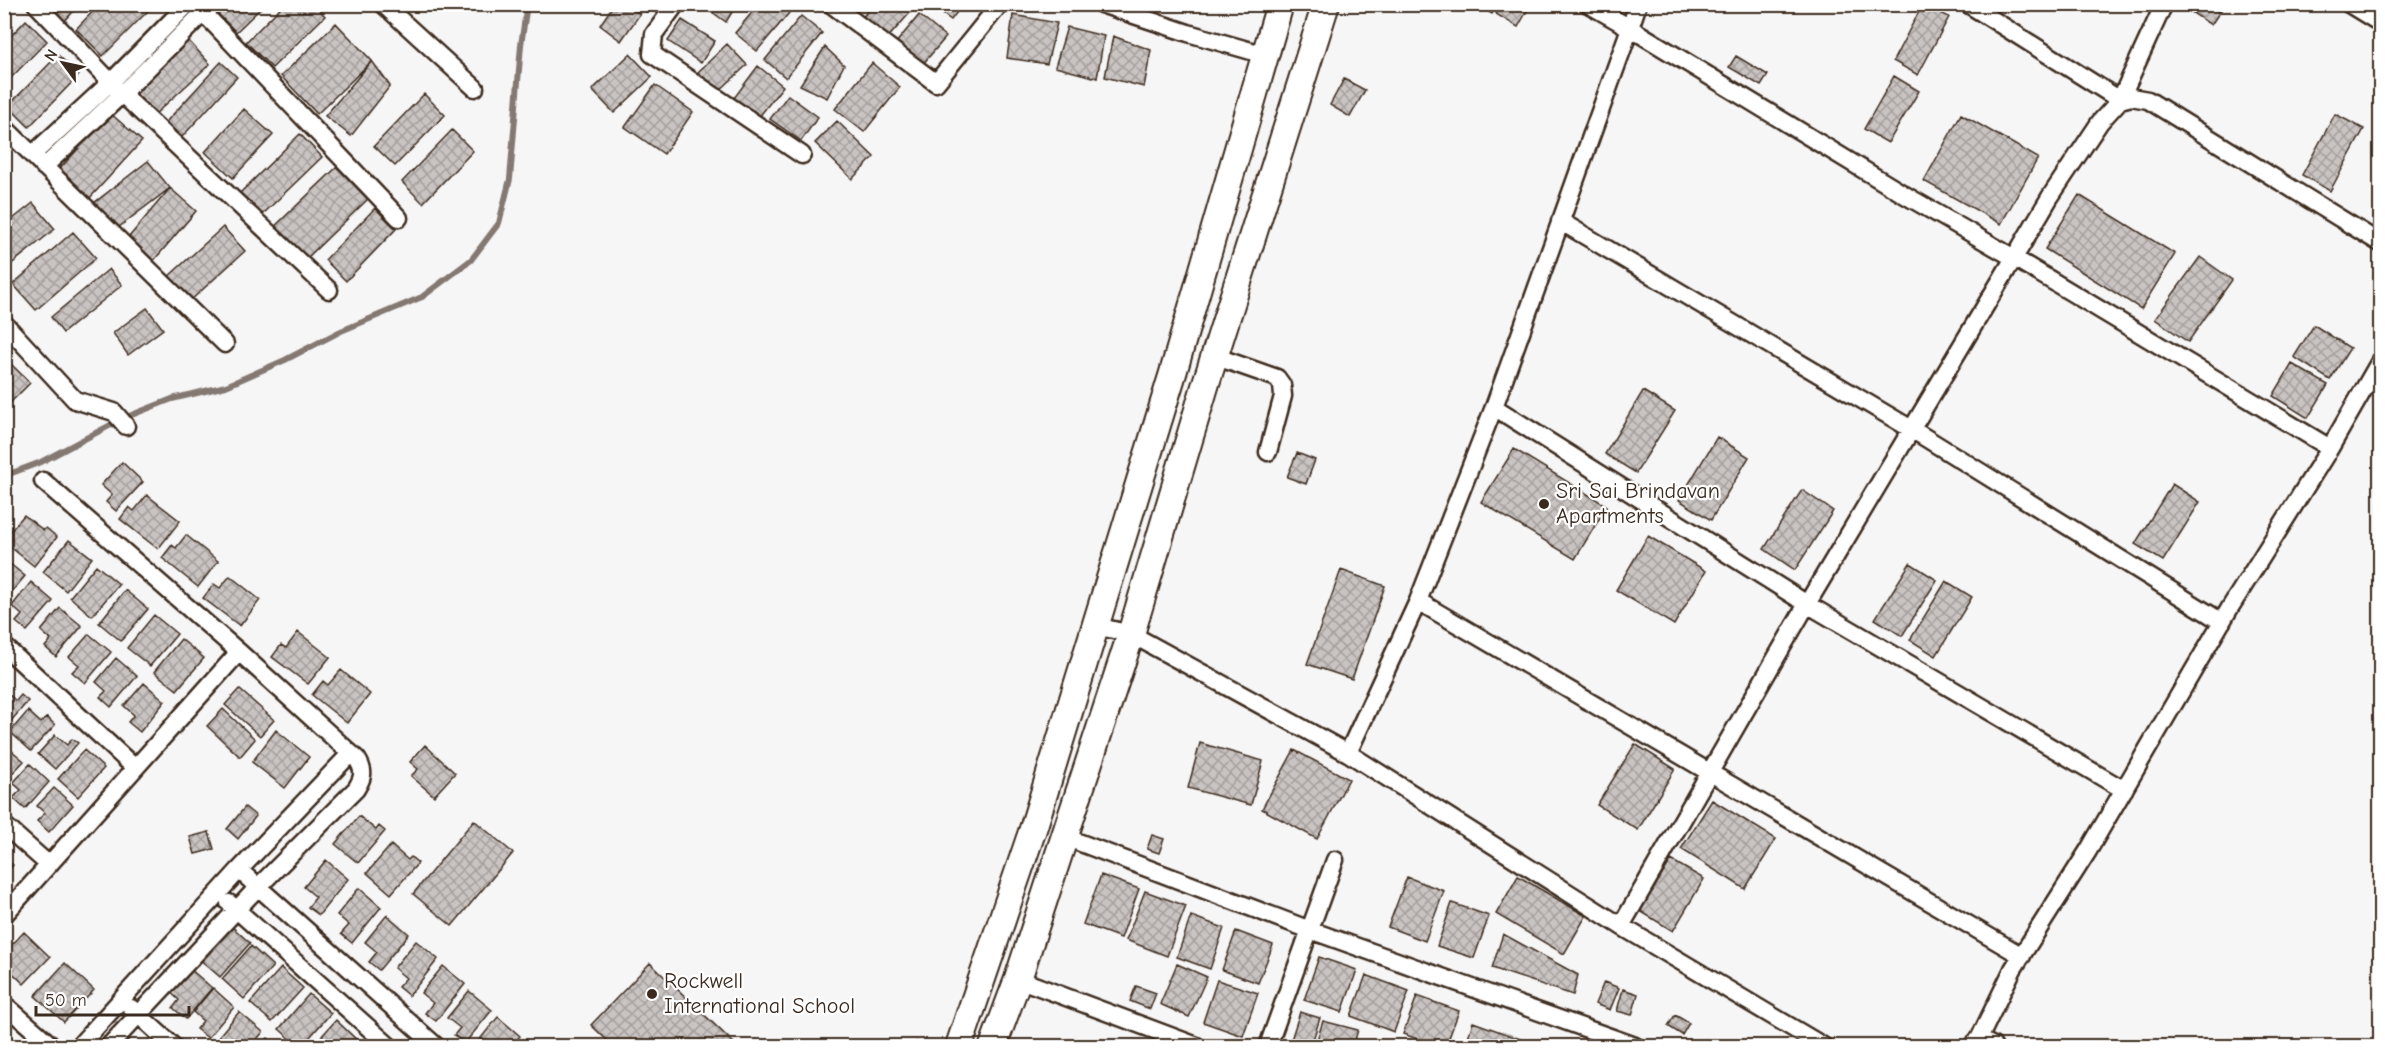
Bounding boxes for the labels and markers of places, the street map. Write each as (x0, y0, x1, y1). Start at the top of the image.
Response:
place label: Sri Sai Brindavan Apartments (1556, 478, 1720, 529)
marker: Sri Sai Brindavan Apartments (1537, 497, 1551, 511)
place label: Rockwell International School (664, 968, 855, 1019)
marker: Rockwell International School (645, 987, 659, 1001)

